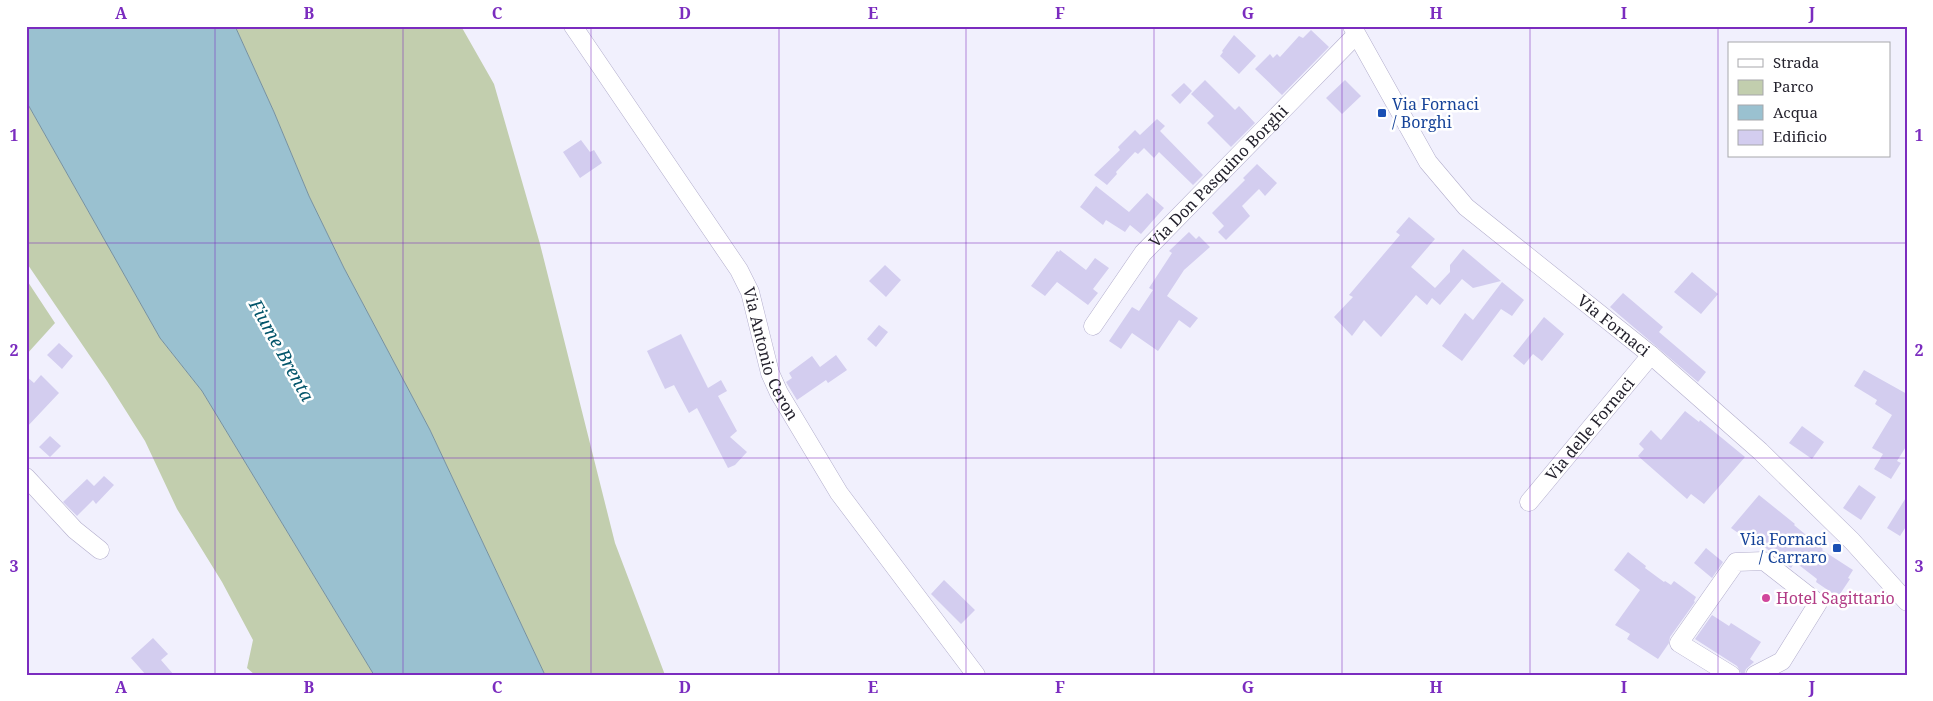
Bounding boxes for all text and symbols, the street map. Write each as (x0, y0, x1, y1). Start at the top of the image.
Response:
text: A (115, 2, 128, 24)
text: B (304, 2, 315, 24)
text: C (492, 2, 503, 24)
text: D (679, 2, 691, 24)
text: E (868, 2, 878, 24)
text: F (1055, 2, 1065, 24)
text: G (1242, 2, 1254, 24)
text: H (1429, 2, 1443, 24)
text: I (1621, 2, 1627, 24)
text: J (1808, 2, 1816, 24)
legend (1728, 42, 1890, 158)
text: Strada (1773, 52, 1819, 72)
text: Parco (1773, 76, 1814, 96)
place label: Via Fornaci / Borghi (1392, 93, 1479, 133)
street label: Via Don Pasquino Borghi (1144, 100, 1293, 252)
text: Acqua (1773, 102, 1818, 122)
marker: Via Fornaci / Borghi (1376, 107, 1388, 119)
text: 1 (9, 124, 19, 146)
text: 1 (1914, 124, 1924, 146)
text: Edificio (1773, 126, 1827, 146)
street label: Via Antonio Ceron (738, 285, 804, 424)
street label: Via Fornaci (1573, 289, 1655, 361)
water label: Fiume Brenta (244, 294, 320, 406)
text: 2 (9, 339, 19, 361)
text: 2 (1914, 339, 1924, 361)
street label: Via delle Fornaci (1540, 373, 1639, 485)
place label: Via Fornaci / Carraro (1740, 528, 1827, 568)
marker: Via Fornaci / Carraro (1831, 542, 1843, 554)
text: 3 (9, 555, 19, 577)
text: 3 (1914, 555, 1924, 577)
place label: Hotel Sagittario (1776, 587, 1895, 609)
marker: Hotel Sagittario (1760, 592, 1772, 604)
text: A (115, 676, 128, 698)
text: B (304, 676, 315, 698)
text: C (492, 676, 503, 698)
text: D (679, 676, 691, 698)
text: E (868, 676, 878, 698)
text: F (1055, 676, 1065, 698)
text: G (1242, 676, 1254, 698)
text: H (1429, 676, 1443, 698)
text: I (1621, 676, 1627, 698)
text: J (1808, 676, 1816, 698)

